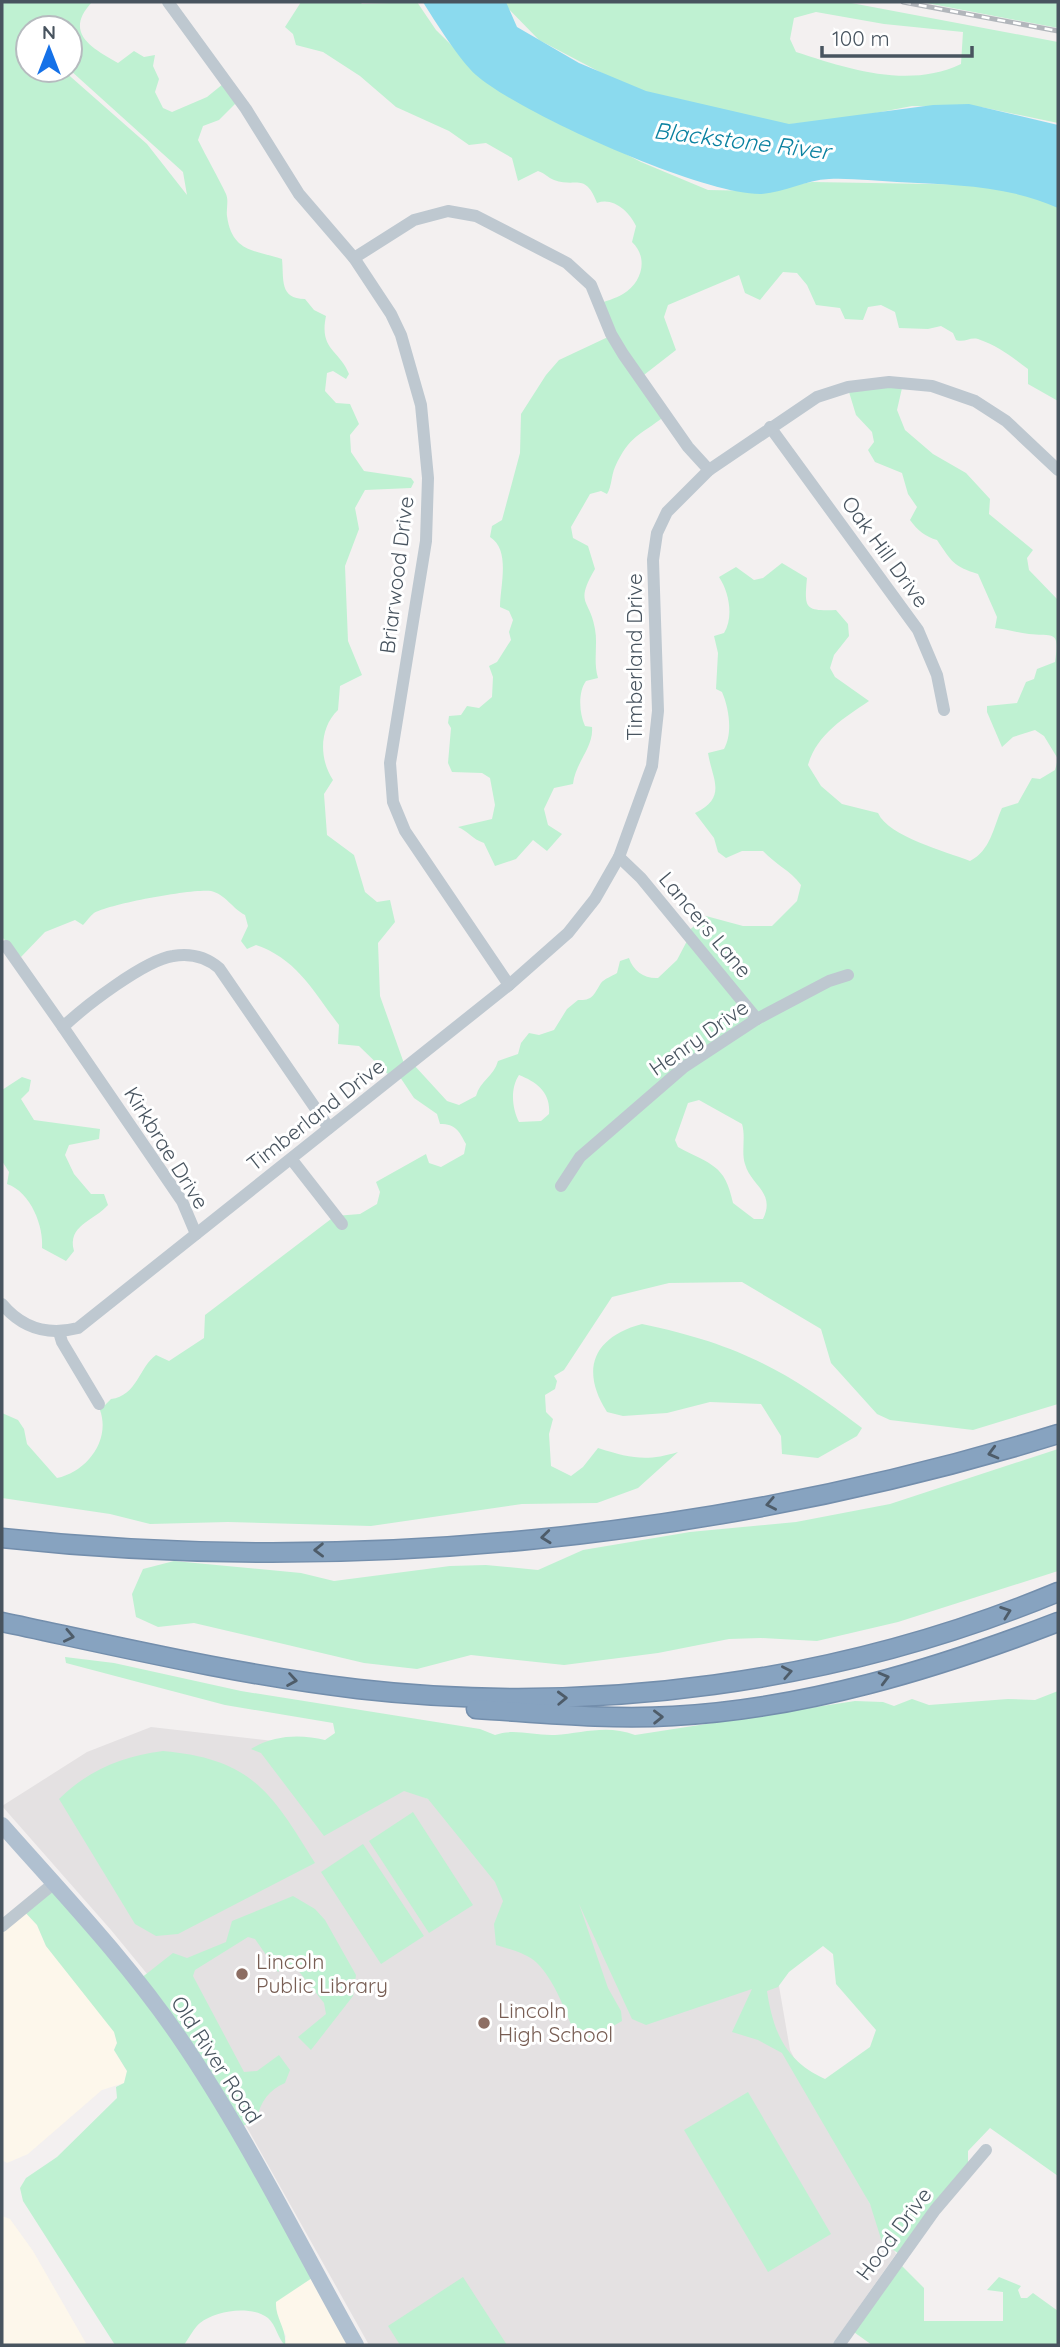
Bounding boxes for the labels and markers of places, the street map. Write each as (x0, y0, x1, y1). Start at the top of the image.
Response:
place label: Lincoln Public Library (256, 1948, 388, 1998)
marker: Lincoln Public Library (234, 1966, 250, 1982)
place label: Lincoln High School (498, 1997, 613, 2047)
marker: Lincoln High School (476, 2015, 492, 2031)

